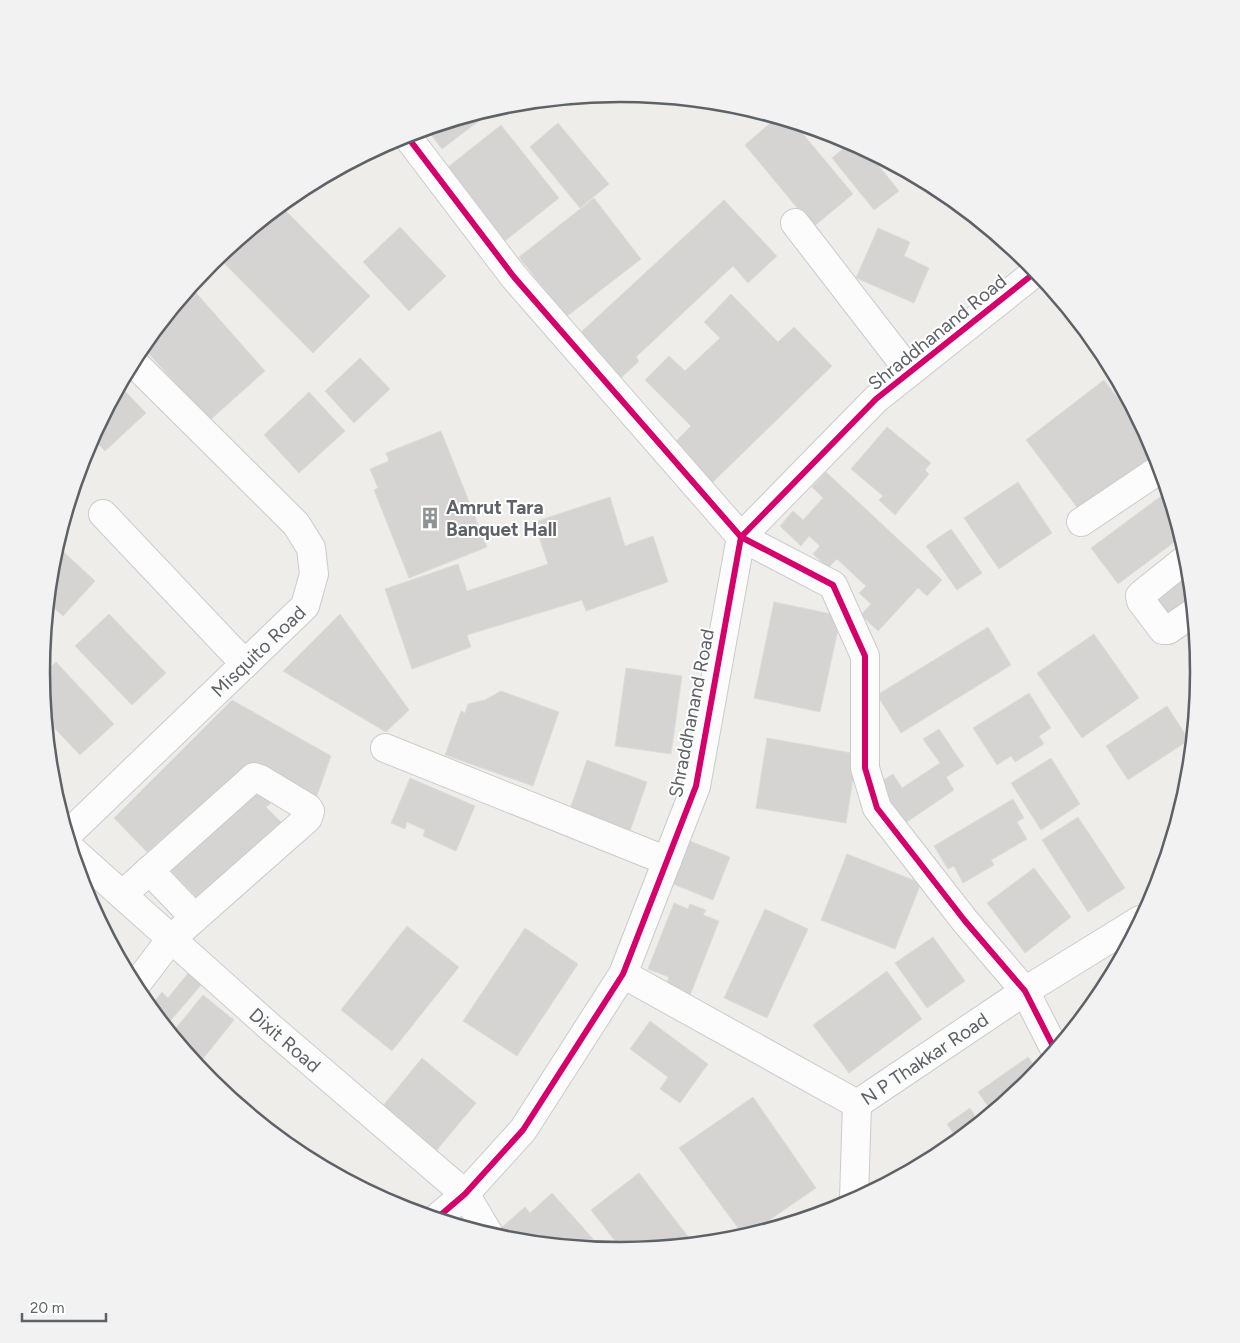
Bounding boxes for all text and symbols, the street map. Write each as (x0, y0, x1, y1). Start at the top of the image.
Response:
street label: Shraddhanand Road (863, 270, 1011, 395)
place label: Amrut Tara Banquet Hall (446, 496, 557, 541)
building icon: Amrut Tara Banquet Hall (417, 505, 443, 531)
street label: Misquito Road (207, 601, 311, 702)
street label: Shraddhanand Road (664, 627, 719, 799)
street label: Dixit Road (244, 1003, 325, 1077)
street label: N P Thakkar Road (857, 1008, 993, 1110)
scale bar (22, 1290, 106, 1322)
text: 20 m (30, 1299, 64, 1317)

